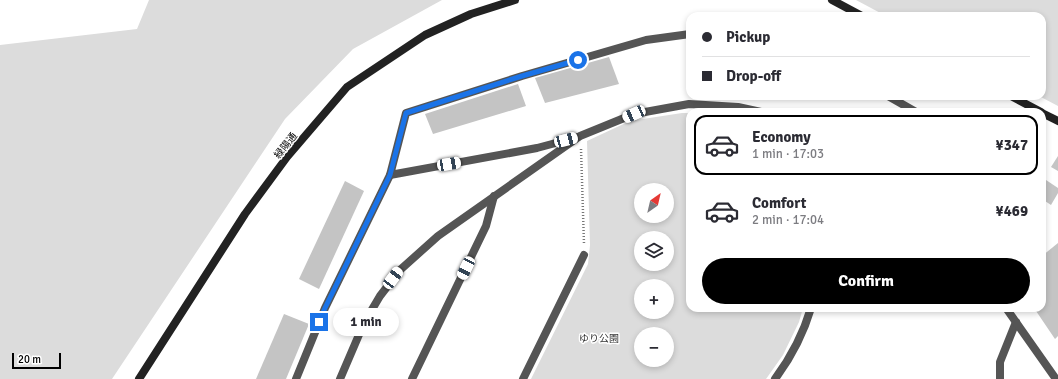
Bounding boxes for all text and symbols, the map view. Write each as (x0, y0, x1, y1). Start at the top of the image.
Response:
text: Pickup (726, 28, 770, 46)
route start (569, 51, 587, 69)
text: Drop-off (726, 67, 781, 85)
car (621, 104, 647, 124)
icon: car (704, 127, 740, 163)
text: Economy (752, 128, 811, 146)
street label: 緑陽通 (272, 130, 300, 161)
car (553, 131, 579, 149)
text: ¥347 (996, 136, 1028, 154)
text: 1 min · 17:03 (752, 146, 824, 162)
car (436, 156, 462, 172)
north arrow (634, 183, 674, 223)
map controls (634, 183, 674, 367)
icon: car (704, 193, 740, 229)
text: Comfort (752, 194, 806, 212)
text: ¥469 (996, 202, 1028, 220)
text: 2 min · 17:04 (752, 212, 824, 228)
button: layers (634, 231, 674, 271)
car (455, 255, 477, 281)
button: Confirm (702, 258, 1030, 304)
car (381, 265, 405, 291)
button: + (634, 279, 674, 319)
callout: 1 min (333, 308, 399, 336)
route end (310, 313, 328, 331)
text: 1 min (350, 314, 382, 330)
button: − (634, 327, 674, 367)
park label: ゆり公園 (579, 333, 619, 345)
scale bar (12, 351, 61, 370)
text: 20 m (18, 353, 41, 366)

